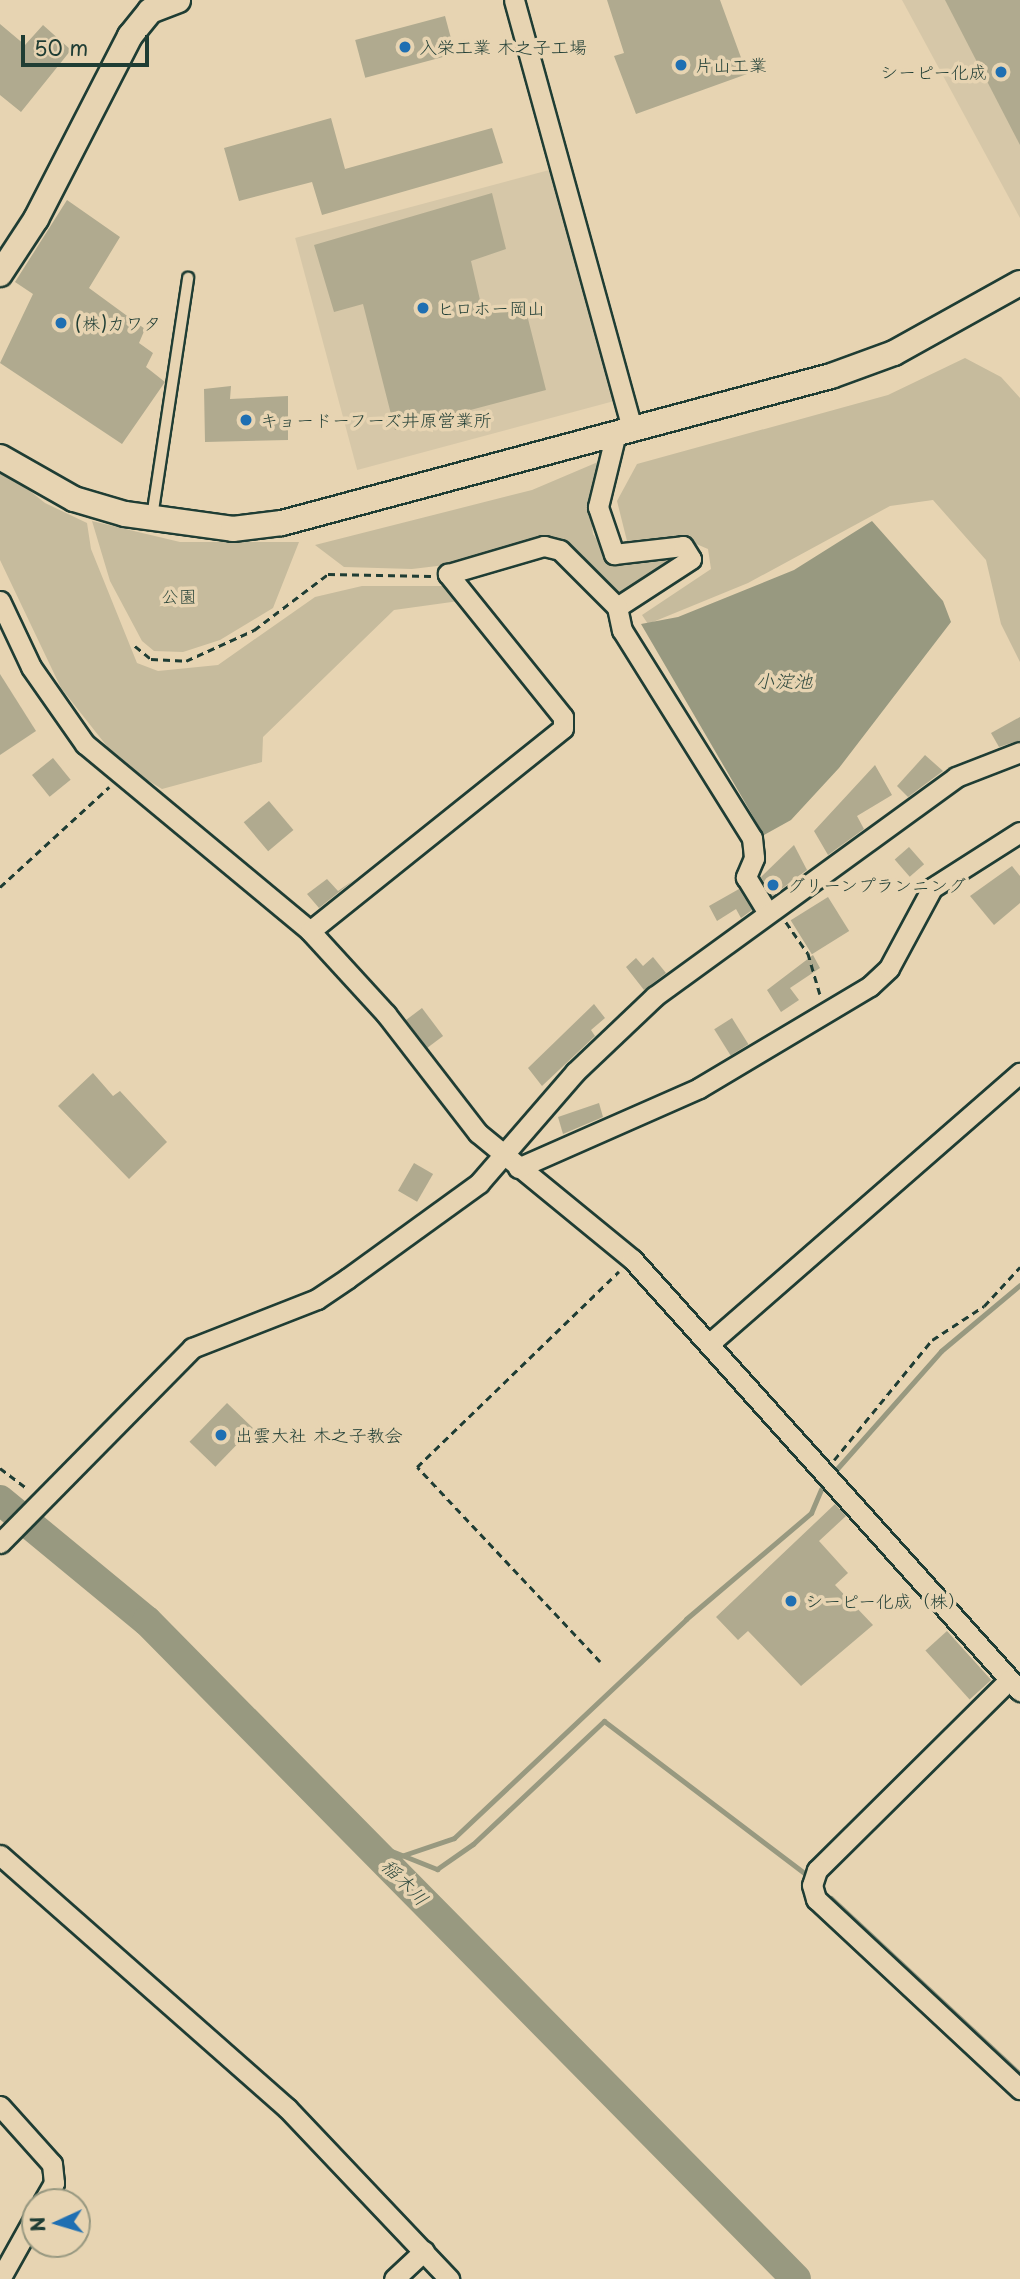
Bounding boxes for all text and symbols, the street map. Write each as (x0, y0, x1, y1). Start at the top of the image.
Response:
scale bar (24, 21, 152, 65)
text: 50 m (34, 31, 88, 63)
place label: 入栄工業 木之子工場 (419, 36, 587, 58)
marker: 入栄工業 木之子工場 (397, 39, 413, 55)
place label: 片山工業 (695, 54, 767, 76)
marker: 片山工業 (673, 57, 689, 73)
place label: シーピー化成 (880, 61, 987, 83)
marker: シーピー化成 (993, 64, 1009, 80)
place label: ヒロホー岡山 (437, 297, 545, 319)
marker: ヒロホー岡山 (415, 300, 431, 316)
place label: (株)カワタ (75, 312, 161, 334)
marker: (株)カワタ (53, 315, 69, 331)
place label: キョードーフーズ井原営業所 (260, 409, 494, 431)
marker: キョードーフーズ井原営業所 (238, 412, 254, 428)
park label: 公園 (161, 585, 197, 607)
water label: 小淀池 (756, 670, 812, 692)
place label: グリーンプランニング (787, 874, 967, 896)
marker: グリーンプランニング (765, 877, 781, 893)
place label: 出雲大社 木之子教会 (235, 1424, 403, 1446)
marker: 出雲大社 木之子教会 (213, 1427, 229, 1443)
place label: シーピー化成（株） (805, 1590, 966, 1612)
marker: シーピー化成（株） (783, 1593, 799, 1609)
water label: 稲木川 (377, 1854, 433, 1910)
north arrow (21, 2188, 91, 2258)
text: N (23, 2216, 52, 2233)

